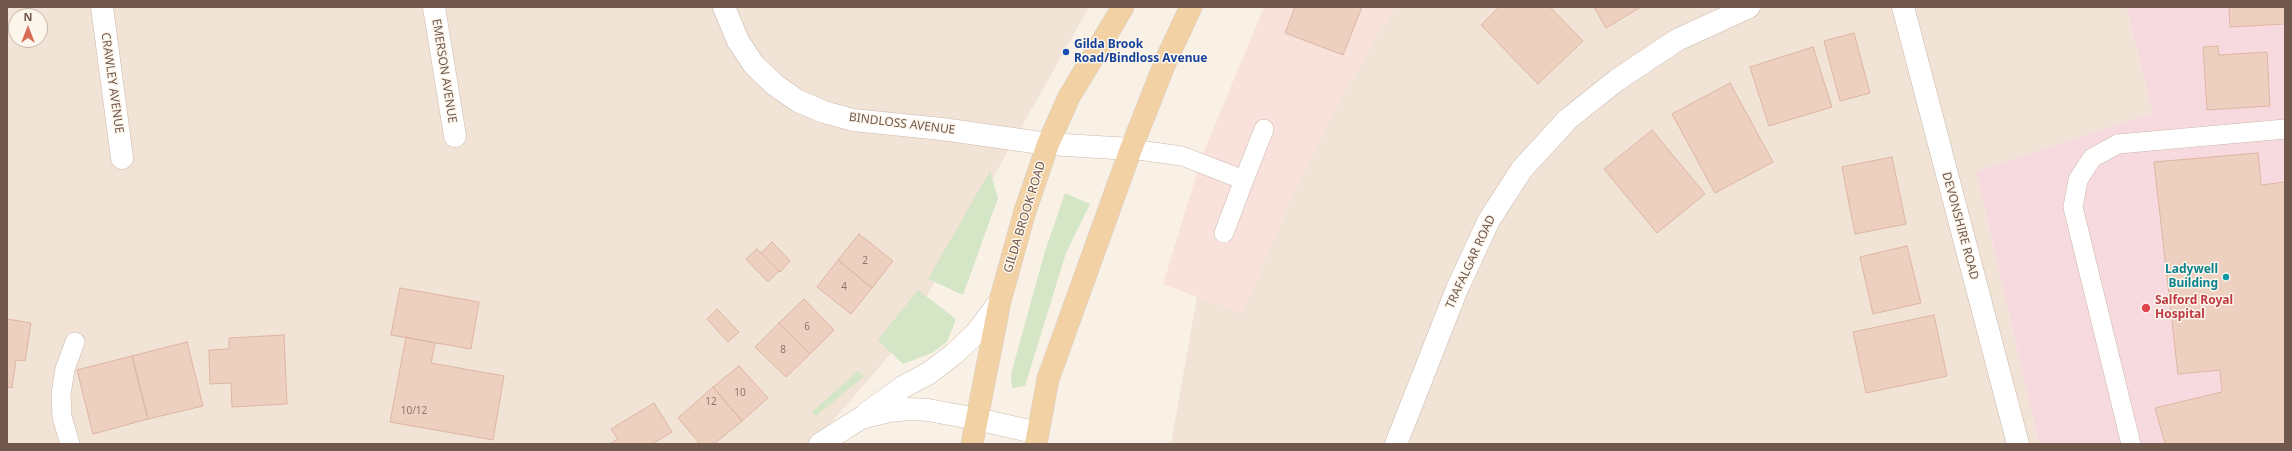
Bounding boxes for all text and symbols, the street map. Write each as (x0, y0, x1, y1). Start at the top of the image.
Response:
north arrow (8, 8, 48, 48)
text: N (24, 9, 32, 24)
street label: EMERSON AVENUE (429, 18, 459, 124)
street label: CRAWLEY AVENUE (98, 32, 126, 134)
place label: Gilda Brook Road/Bindloss Avenue (1074, 38, 1207, 66)
marker: Gilda Brook Road/Bindloss Avenue (1061, 47, 1071, 57)
street label: BINDLOSS AVENUE (848, 110, 956, 138)
street label: GILDA BROOK ROAD (1001, 159, 1049, 275)
street label: DEVONSHIRE ROAD (1939, 171, 1981, 281)
street label: TRAFALGAR ROAD (1443, 213, 1499, 311)
house number: 2 (862, 255, 868, 267)
place label: Ladywell Building (2165, 263, 2218, 291)
marker: Ladywell Building (2221, 272, 2231, 282)
house number: 4 (841, 281, 847, 293)
place label: Salford Royal Hospital (2155, 294, 2233, 322)
marker: Salford Royal Hospital (2140, 302, 2152, 314)
house number: 6 (804, 321, 810, 333)
house number: 8 (780, 344, 786, 356)
house number: 10 (734, 387, 746, 399)
house number: 12 (705, 396, 717, 408)
house number: 10/12 (401, 405, 427, 417)

